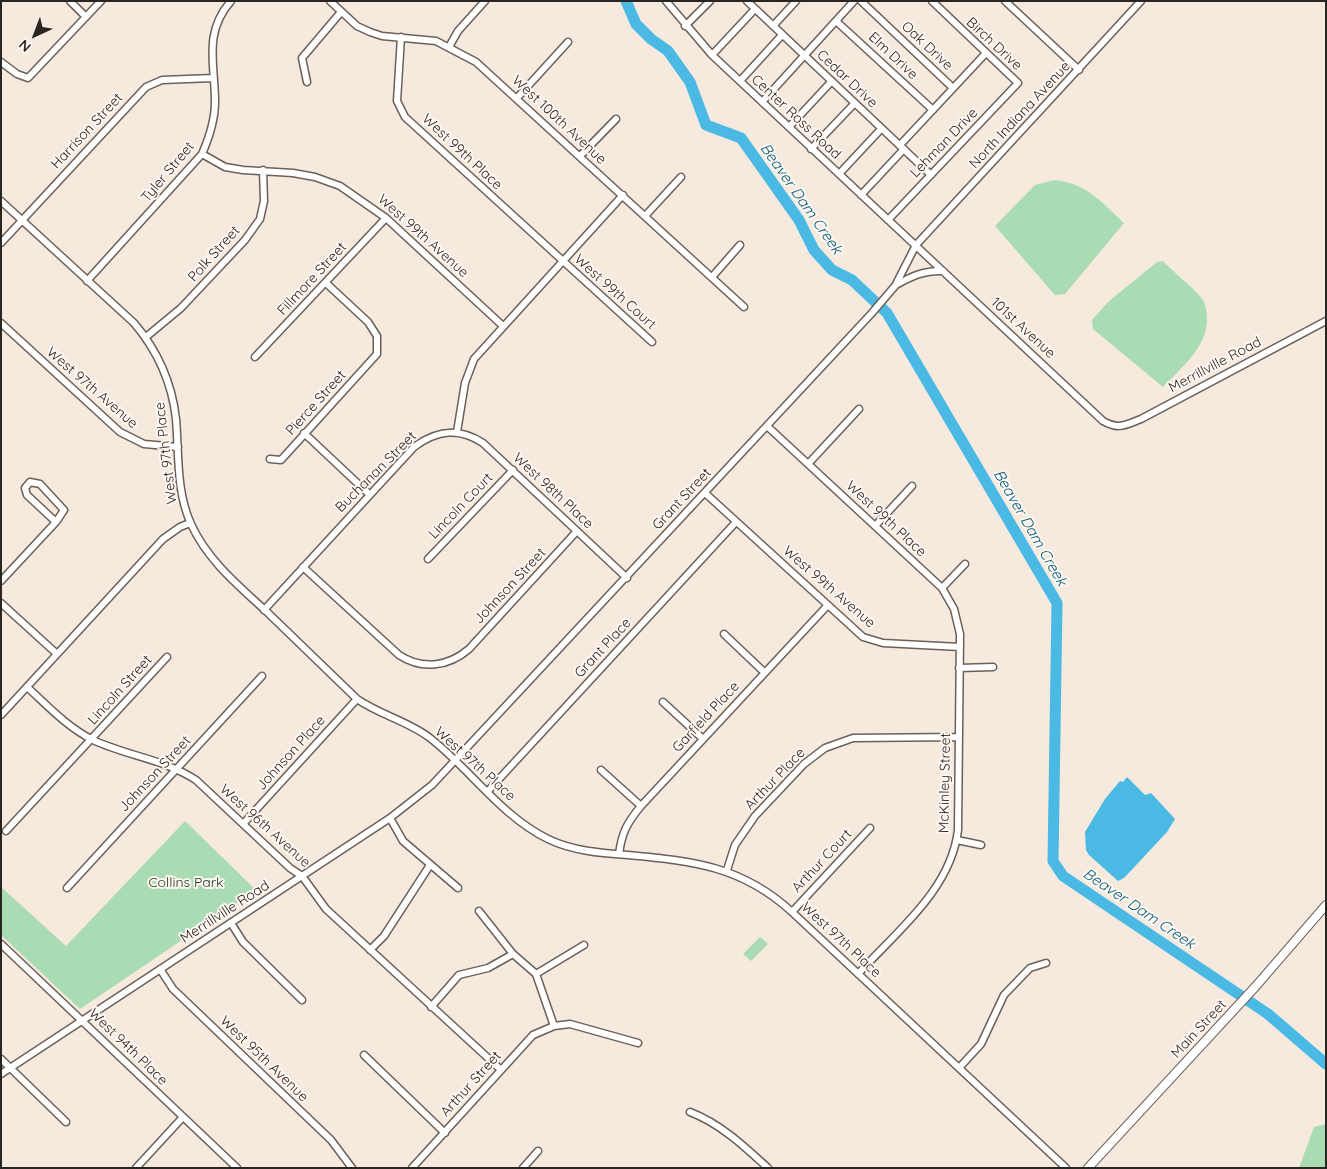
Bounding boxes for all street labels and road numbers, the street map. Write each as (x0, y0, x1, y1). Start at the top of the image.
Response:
street label: Birch Drive (963, 14, 1025, 74)
street label: Oak Drive (898, 18, 956, 74)
street label: Elm Drive (865, 29, 921, 83)
street label: Cedar Drive (813, 47, 881, 111)
street label: North Indiana Avenue (966, 58, 1074, 172)
street label: Center Ross Road (748, 71, 844, 163)
street label: West 100th Avenue (508, 72, 610, 168)
street label: Harrison Street (48, 90, 126, 172)
street label: Lehman Drive (907, 105, 981, 181)
street label: West 99th Place (418, 110, 506, 194)
street label: Tyler Street (138, 138, 198, 206)
street label: West 99th Avenue (374, 191, 472, 281)
street label: Polk Street (185, 223, 243, 285)
street label: Fillmore Street (274, 239, 350, 319)
street label: West 99th Court (571, 251, 659, 333)
street label: 101st Avenue (987, 294, 1059, 362)
street label: Merrillville Road (1166, 334, 1264, 396)
street label: West 97th Avenue (43, 344, 141, 432)
street label: Pierce Street (282, 367, 350, 439)
street label: West 97th Place (151, 401, 181, 505)
street label: Buchanan Street (332, 428, 420, 516)
street label: West 98th Place (509, 450, 597, 532)
street label: Grant Street (649, 465, 715, 533)
street label: Lincoln Court (425, 470, 497, 542)
street label: West 99th Place (842, 477, 930, 561)
street label: West 99th Avenue (780, 542, 878, 632)
street label: Johnson Street (471, 545, 549, 627)
street label: Grant Place (571, 615, 635, 681)
street label: Lincoln Street (84, 652, 156, 728)
street label: Garfield Place (669, 678, 743, 756)
street label: Johnson Place (253, 712, 329, 794)
street label: West 97th Place (431, 723, 519, 805)
street label: Johnson Street (116, 733, 194, 815)
street label: McKinley Street (936, 733, 954, 833)
street label: Arthur Place (741, 745, 809, 813)
street label: West 96th Avenue (216, 781, 314, 871)
street label: Arthur Court (789, 826, 855, 896)
street label: Merrillville Road (177, 877, 273, 947)
street label: West 97th Place (798, 899, 884, 981)
street label: Main Street (1168, 996, 1230, 1062)
street label: West 94th Place (85, 1005, 171, 1089)
street label: West 95th Avenue (216, 1013, 312, 1105)
street label: Arthur Street (437, 1048, 505, 1120)

